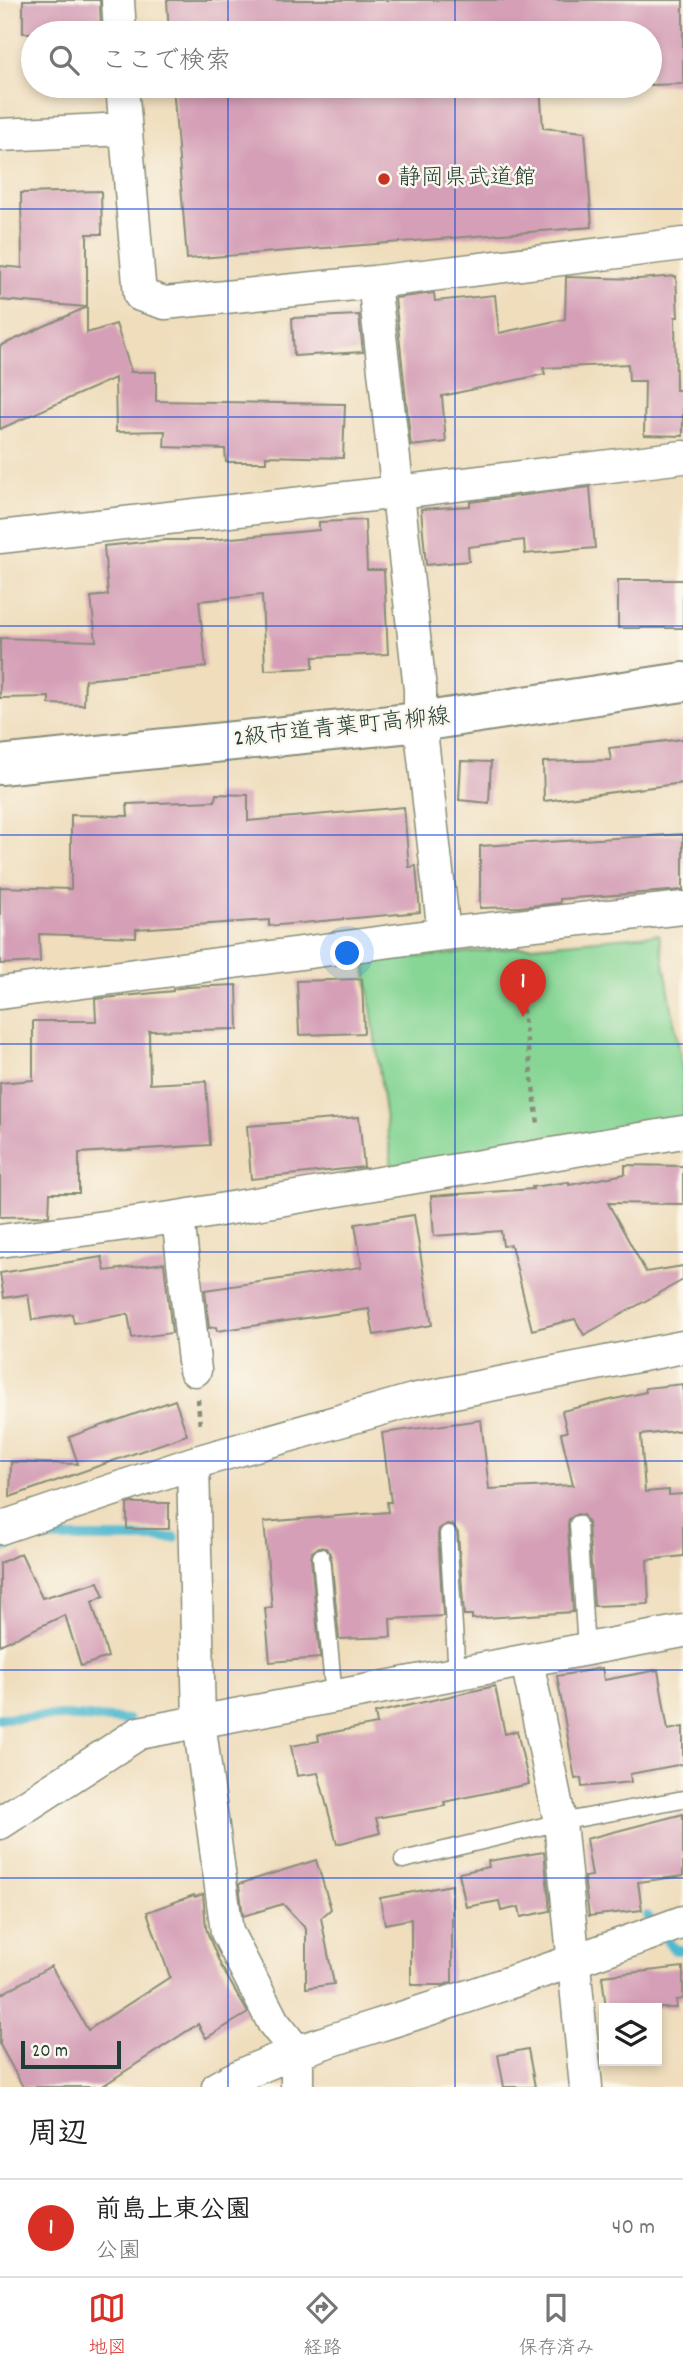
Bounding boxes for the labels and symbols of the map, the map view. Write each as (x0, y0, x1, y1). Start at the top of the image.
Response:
place label: 静岡県武道館 (398, 163, 536, 196)
marker: 静岡県武道館 (376, 171, 392, 187)
street label: 2級市道青葉町高柳線 (232, 701, 452, 757)
your location (330, 936, 364, 970)
pin: 1 (500, 959, 546, 1017)
scale bar (21, 2038, 121, 2070)

